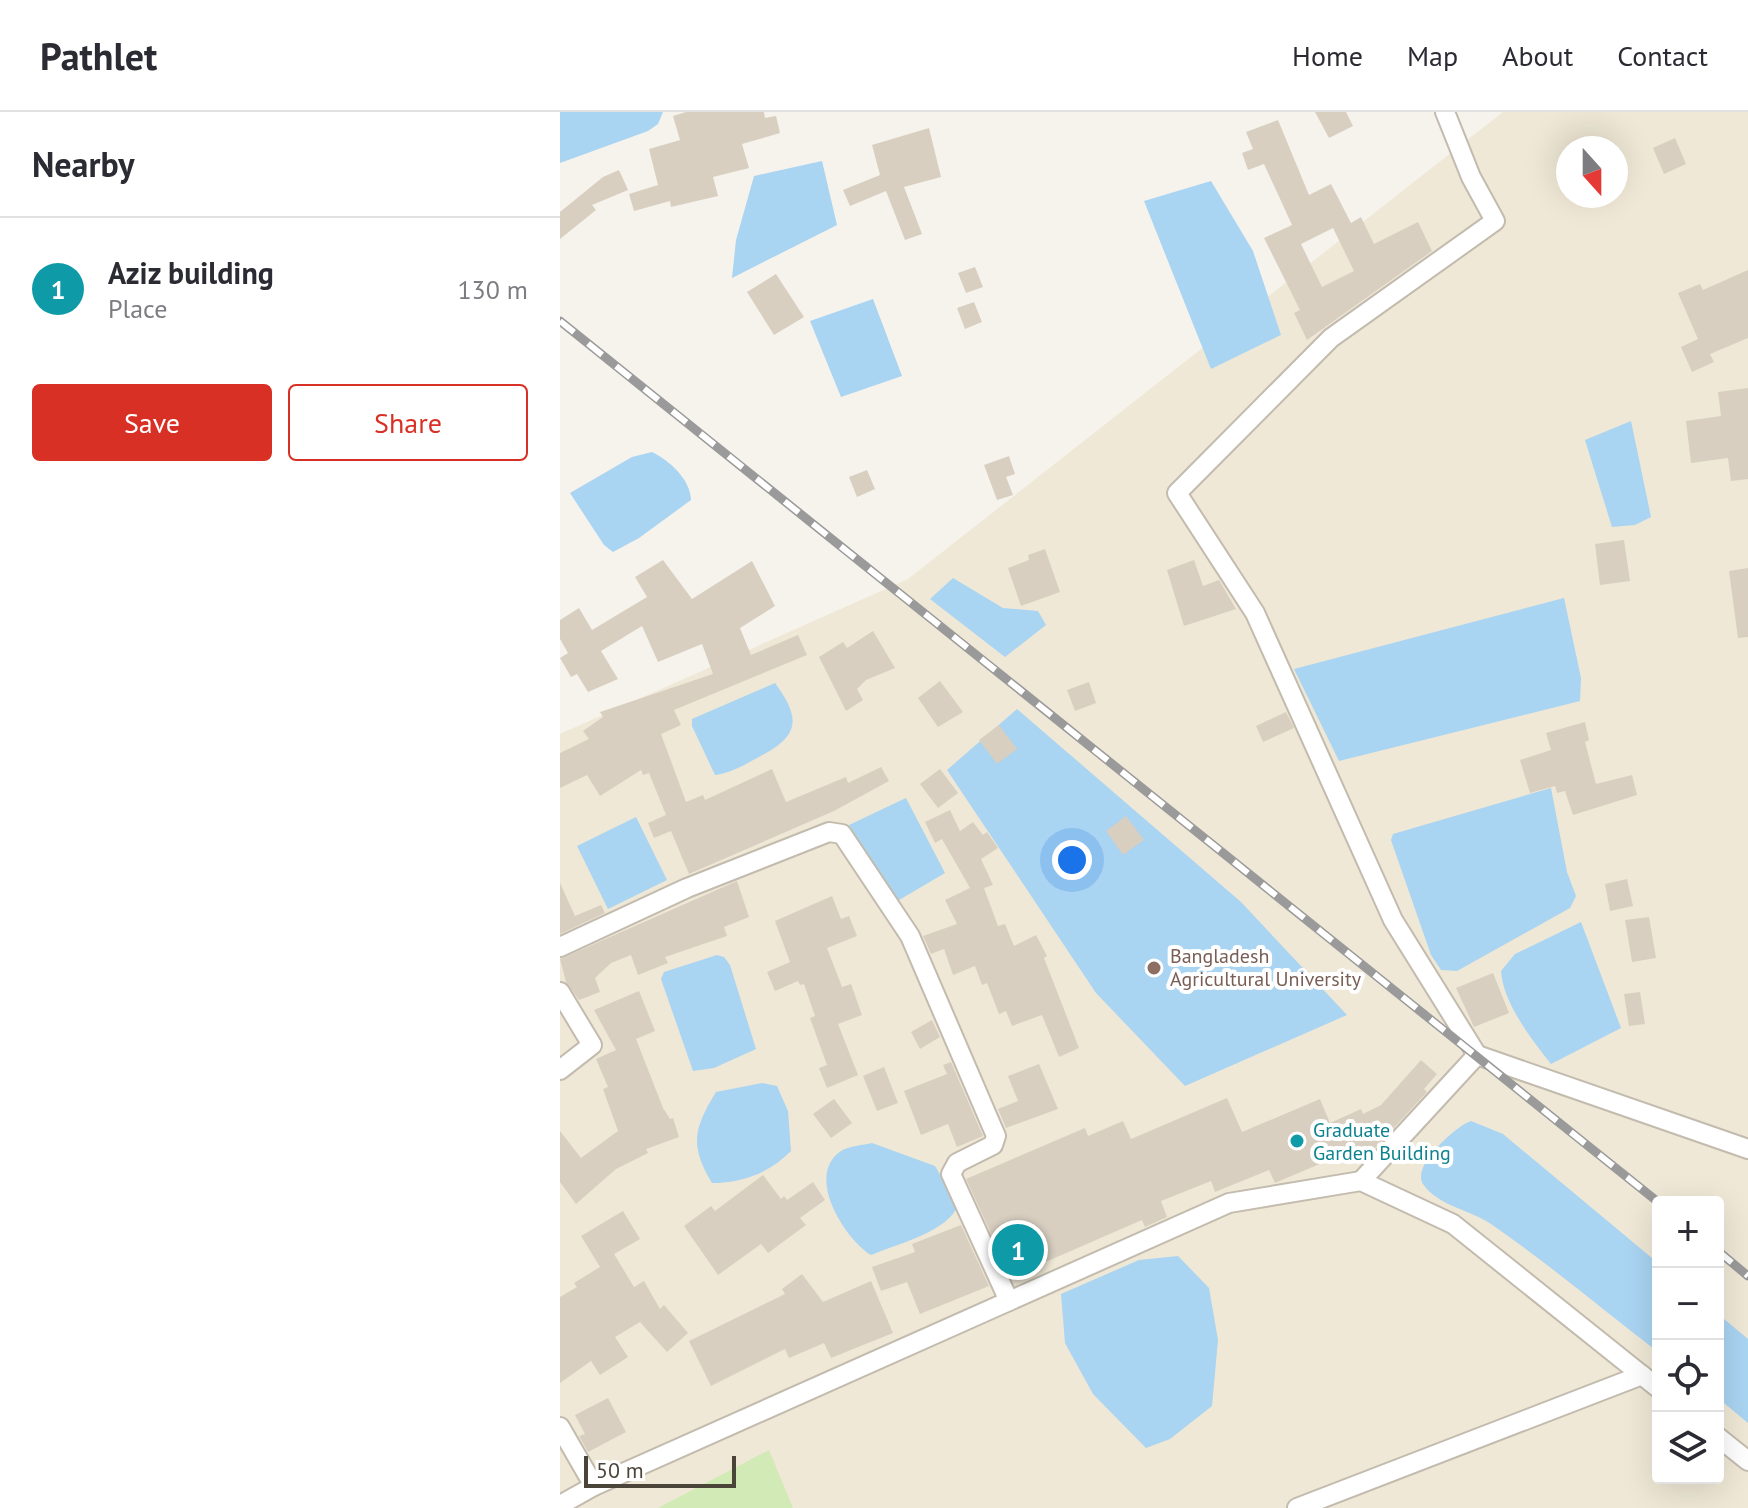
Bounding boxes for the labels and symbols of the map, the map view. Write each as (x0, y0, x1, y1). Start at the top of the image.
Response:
north arrow (1556, 136, 1628, 208)
your location (1052, 840, 1092, 880)
place label: Bangladesh Agricultural University (1170, 943, 1362, 992)
marker: Bangladesh Agricultural University (1145, 959, 1163, 977)
place label: Graduate Garden Building (1313, 1117, 1451, 1166)
marker: Graduate Garden Building (1288, 1132, 1306, 1150)
pin: 1 (992, 1220, 1044, 1280)
scale bar (584, 1452, 736, 1488)

